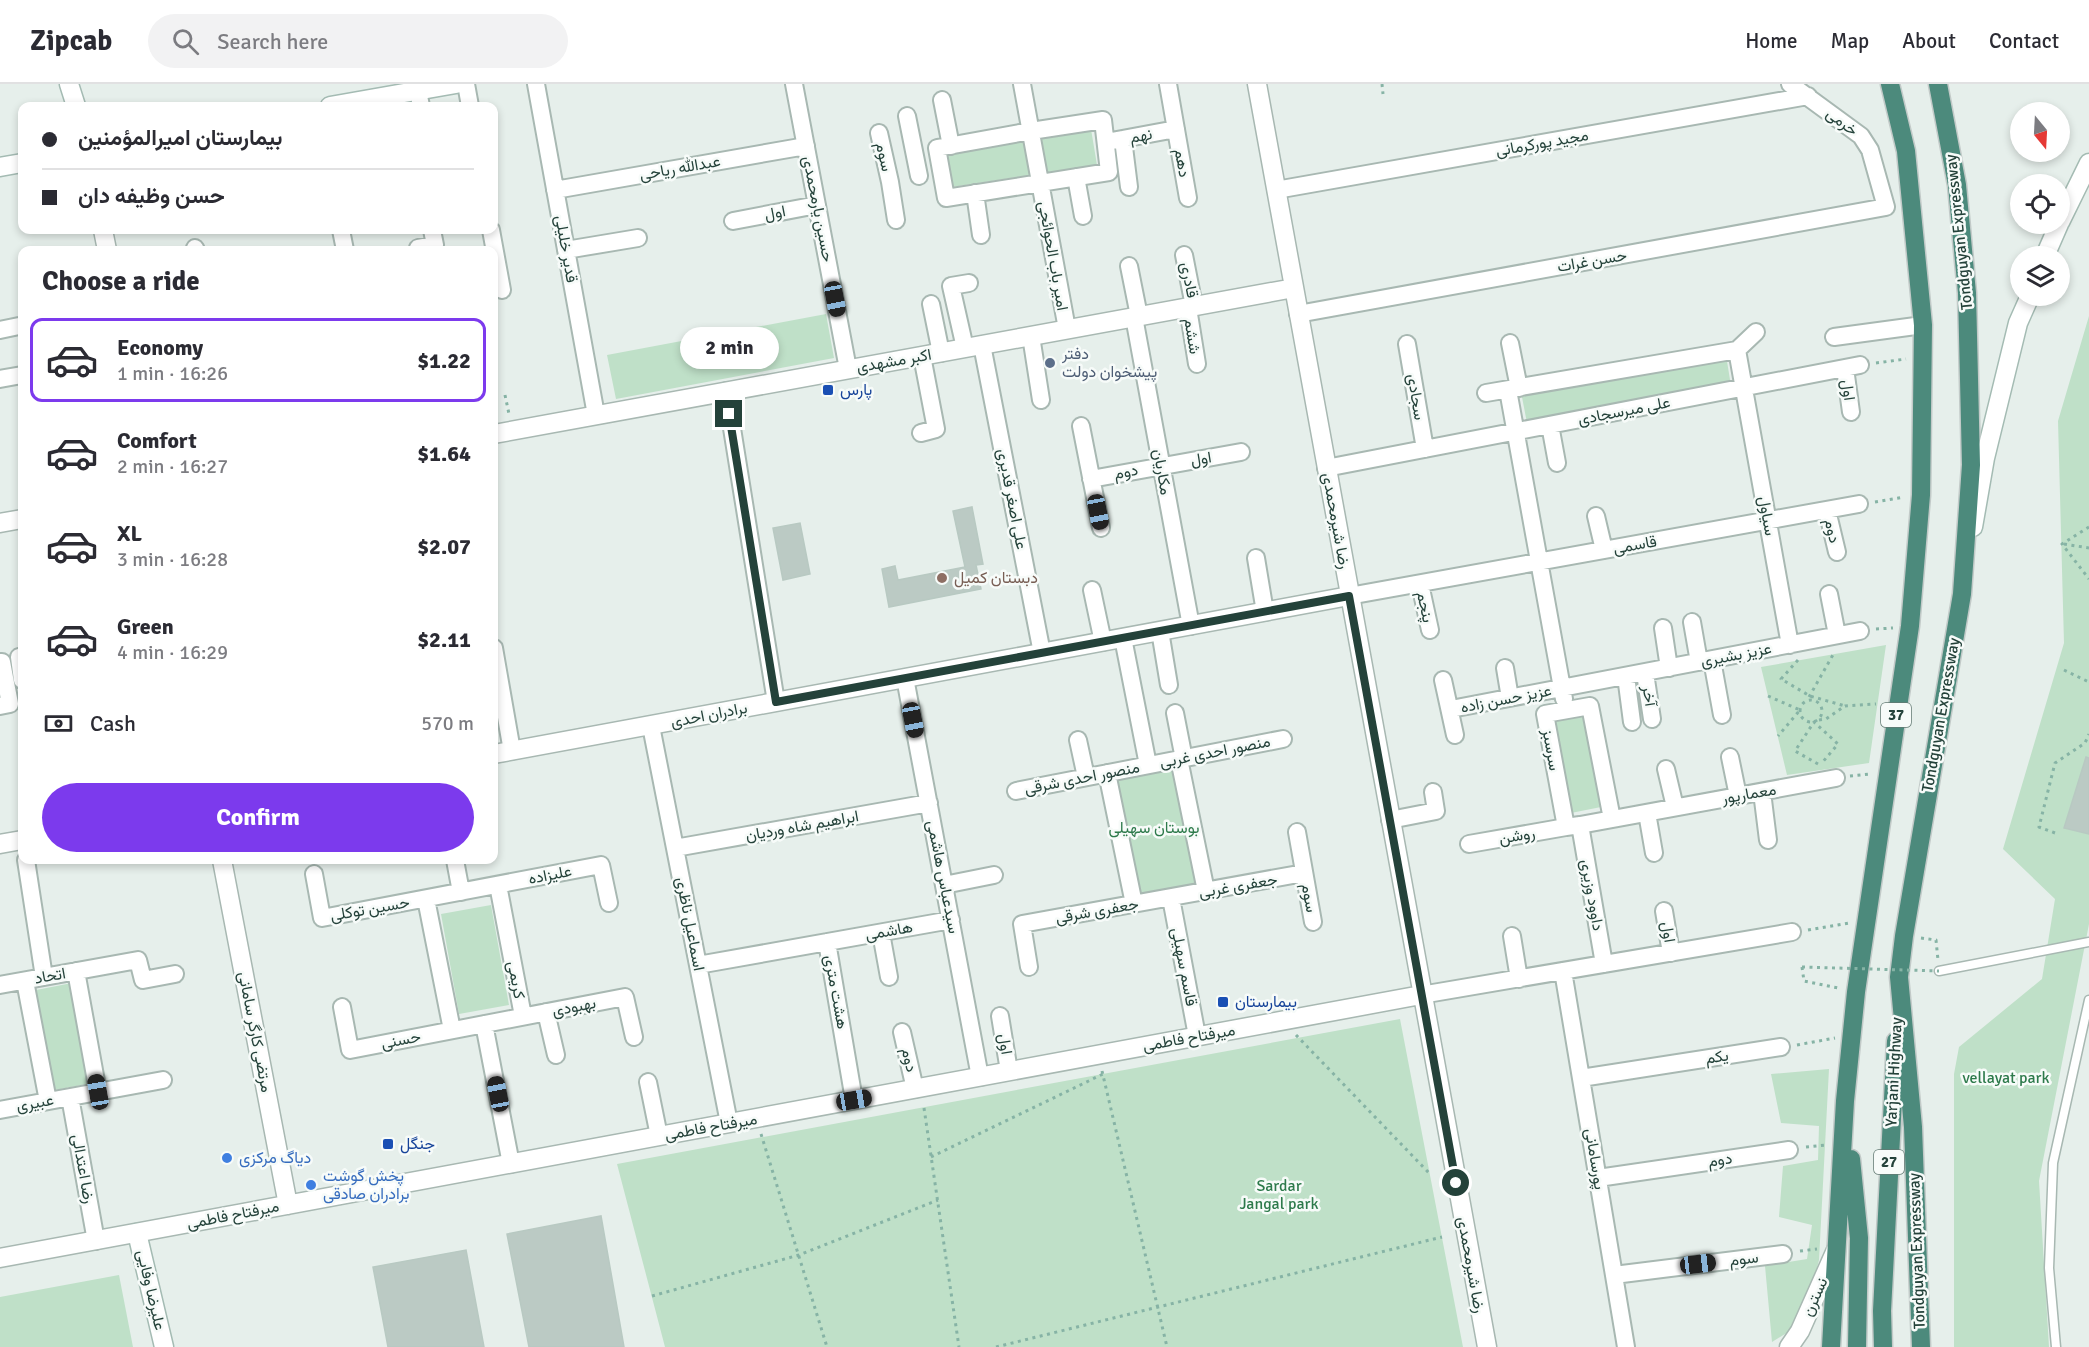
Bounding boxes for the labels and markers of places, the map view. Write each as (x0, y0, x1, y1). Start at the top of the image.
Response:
place label: دفتر پیشخوان دولت (1061, 344, 1157, 383)
marker: دفتر پیشخوان دولت (1043, 356, 1057, 370)
place label: پارس (840, 380, 872, 401)
marker: پارس (821, 383, 835, 397)
place label: دبستان کمیل (954, 568, 1038, 588)
marker: دبستان کمیل (935, 571, 949, 585)
place label: بیمارستان (1235, 992, 1297, 1012)
marker: بیمارستان (1216, 995, 1230, 1009)
place label: جنگل (400, 1134, 435, 1154)
marker: جنگل (381, 1137, 395, 1151)
place label: دیاگ مرکزی (239, 1148, 311, 1168)
marker: دیاگ مرکزی (220, 1151, 234, 1165)
place label: پخش گوشت برادران صادقی (323, 1166, 410, 1204)
marker: پخش گوشت برادران صادقی (304, 1178, 318, 1192)

